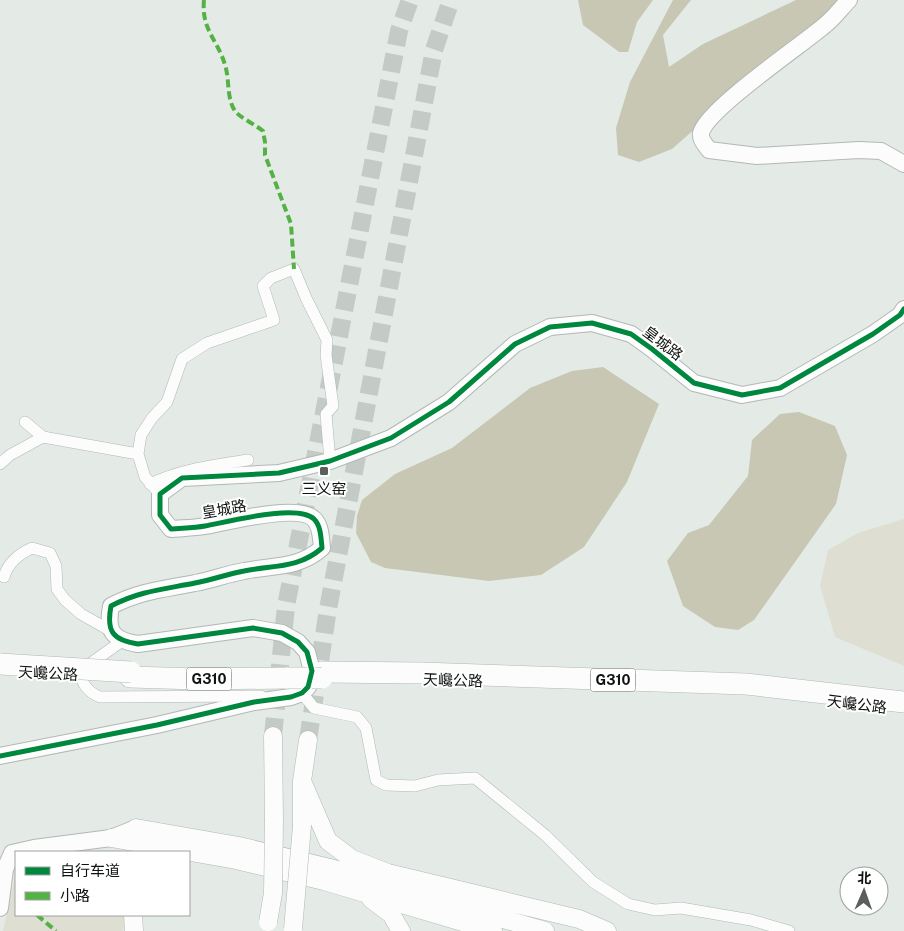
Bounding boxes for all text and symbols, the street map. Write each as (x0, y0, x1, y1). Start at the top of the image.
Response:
street label: 皇城路 (640, 323, 686, 363)
marker: 三义窑 (318, 465, 330, 477)
place label: 三义窑 (301, 480, 347, 497)
street label: 皇城路 (200, 497, 248, 521)
street label: 天巉公路 (18, 663, 78, 683)
road number: G310 (186, 668, 232, 691)
road number: G310 (590, 668, 636, 692)
street label: 天巉公路 (423, 670, 483, 690)
street label: 天巉公路 (826, 692, 888, 716)
legend (15, 851, 190, 916)
text: 自行车道 (60, 862, 120, 879)
north arrow (839, 866, 889, 916)
text: 北 (857, 870, 872, 886)
text: 小路 (60, 887, 90, 904)

